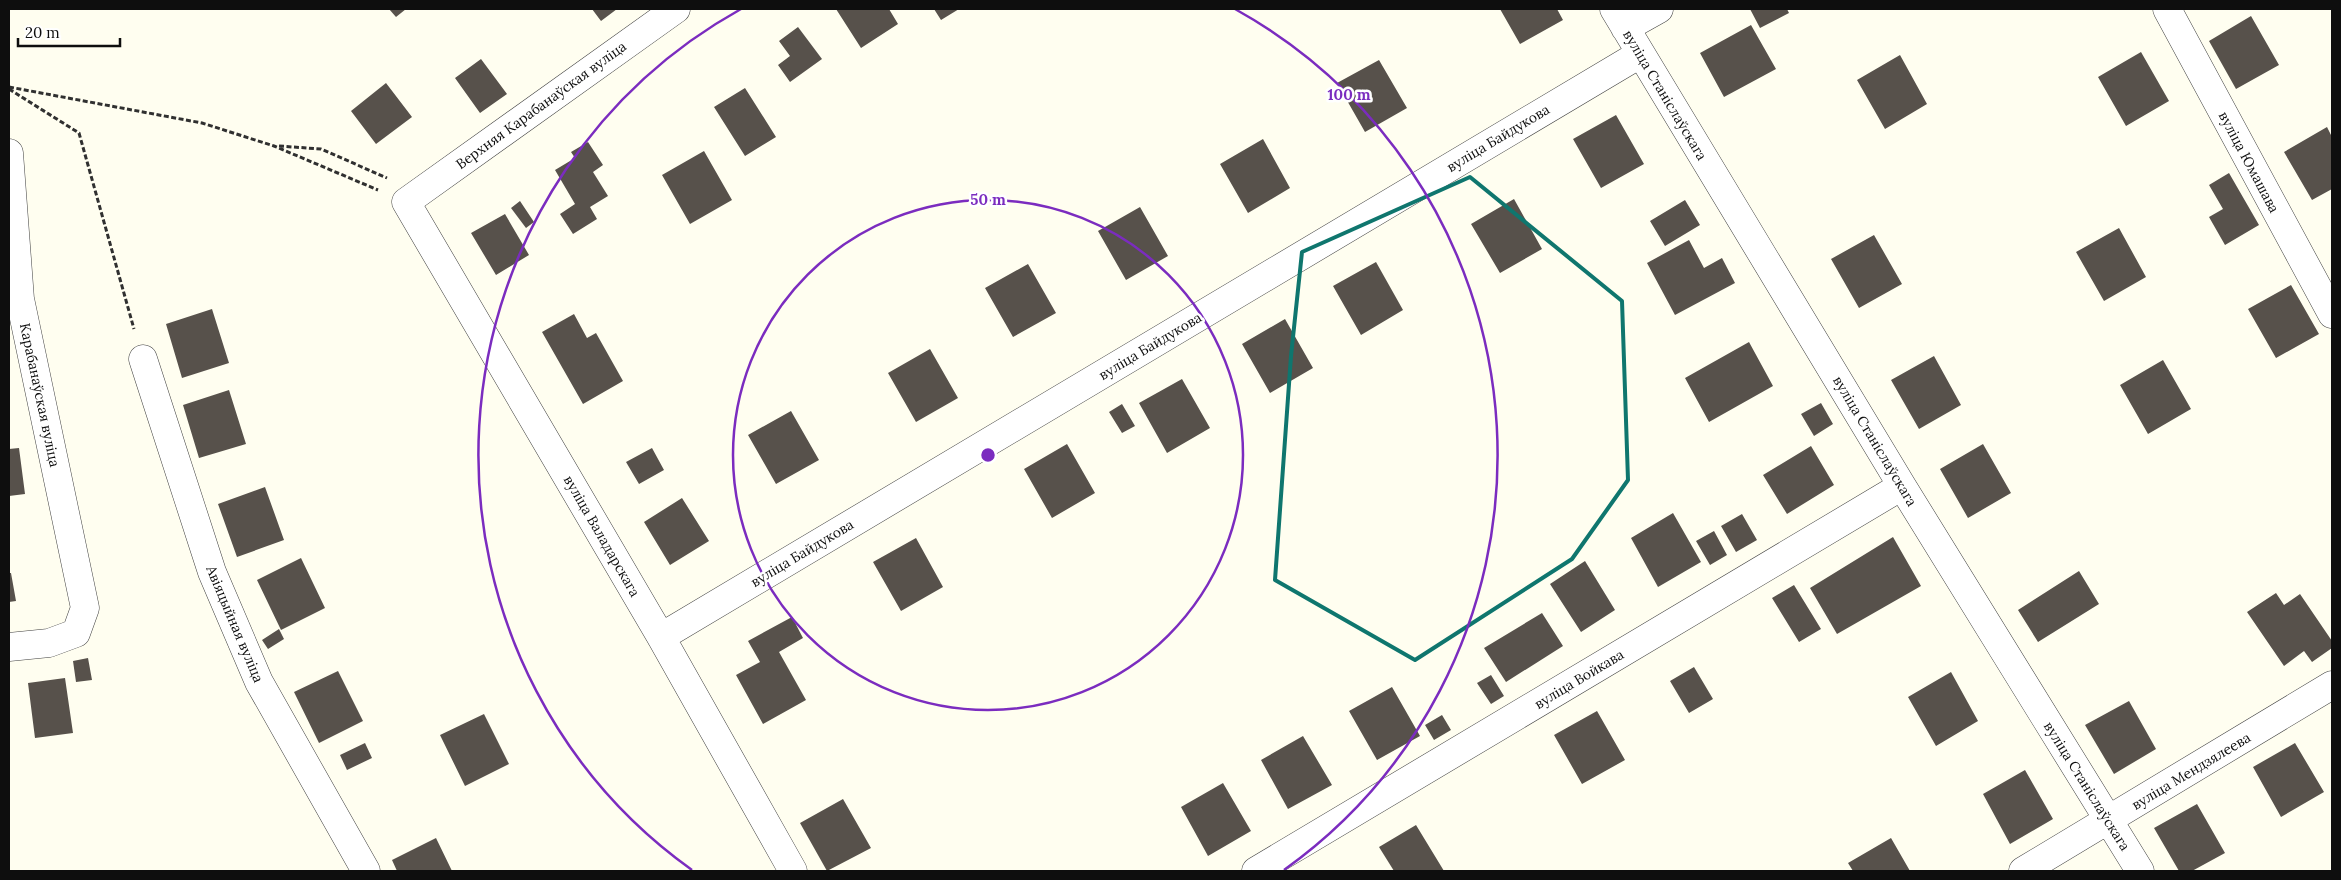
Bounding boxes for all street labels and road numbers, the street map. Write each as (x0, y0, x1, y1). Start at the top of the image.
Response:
street label: вуліца Станіслаўскага (1619, 27, 1711, 163)
street label: Верхняя Карабанаўская вуліца (452, 37, 630, 173)
street label: вуліца Байдукова (1443, 100, 1553, 176)
street label: вуліца Юмашава (2215, 108, 2283, 216)
street label: вуліца Байдукова (1095, 308, 1205, 384)
street label: Карабанаўская вуліца (16, 321, 64, 469)
street label: вуліца Станіслаўскага (1829, 373, 1921, 509)
street label: вуліца Валадарскага (560, 472, 644, 600)
street label: вуліца Байдукова (747, 515, 857, 591)
street label: Авіяцыйная вуліца (202, 562, 268, 685)
street label: вуліца Войкава (1531, 645, 1627, 713)
street label: вуліца Станіслаўскага (2040, 718, 2134, 854)
street label: вуліца Мендзялеева (2128, 728, 2254, 814)

